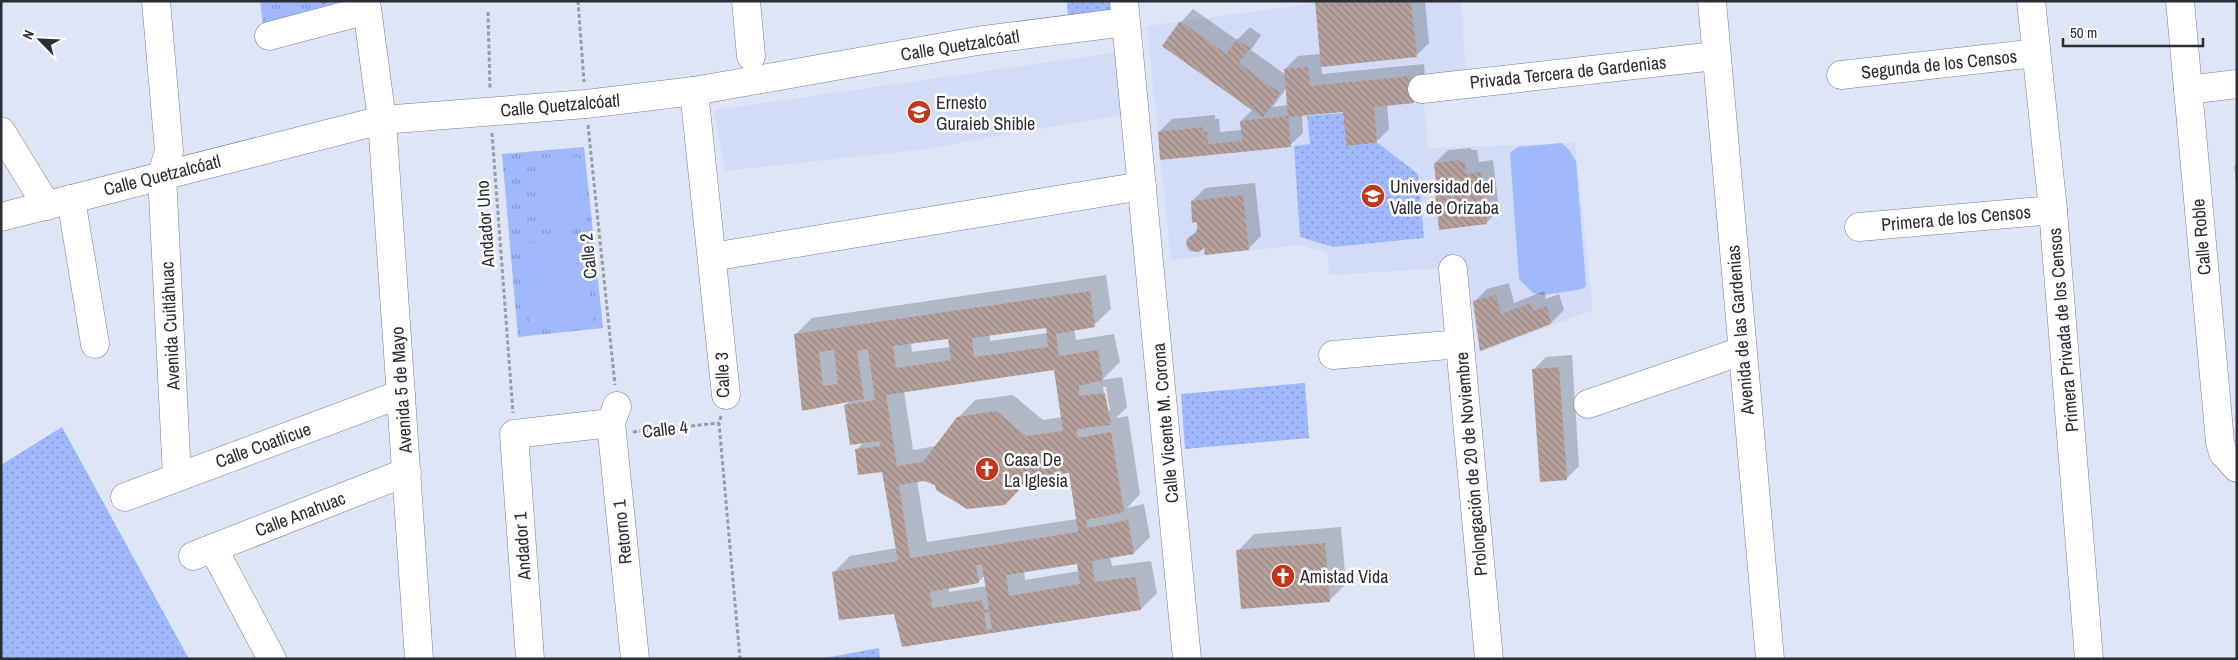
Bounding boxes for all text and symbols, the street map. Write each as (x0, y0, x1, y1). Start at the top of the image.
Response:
north arrow (15, 15, 65, 65)
scale bar (2063, 15, 2203, 47)
text: 50 m (2070, 22, 2097, 43)
street label: Calle Quetzalcóatl (899, 23, 1021, 67)
text: N (18, 27, 38, 42)
street label: Segunda de los Censos (1860, 43, 2018, 85)
street label: Privada Tercera de Gardenias (1468, 49, 1668, 95)
street label: Calle Quetzalcóatl (499, 87, 621, 123)
place label: Ernesto Guraieb Shible (936, 90, 1035, 136)
school or university icon: Ernesto Guraieb Shible (906, 99, 932, 125)
street label: Calle Quetzalcóatl (101, 148, 223, 202)
place label: Universidad del Valle de Orizaba (1390, 174, 1499, 220)
street label: Andador Uno (469, 180, 501, 269)
school or university icon: Universidad del Valle de Orizaba (1360, 183, 1386, 209)
street label: Calle Roble (2185, 198, 2217, 276)
street label: Primera de los Censos (1880, 199, 2032, 237)
street label: Primera Privada de los Censos (2042, 227, 2084, 433)
street label: Calle 2 (573, 232, 603, 280)
street label: Avenida de las Gardenias (1720, 244, 1760, 417)
street label: Avenida Cuitláhuac (154, 261, 186, 392)
street label: Avenida 5 de Mayo (384, 326, 418, 455)
street label: Calle Vicente M. Corona (1146, 342, 1184, 504)
street label: Prolongación de 20 de Noviembre (1449, 351, 1493, 577)
street label: Calle 3 (709, 352, 735, 398)
street label: Calle 4 (641, 414, 689, 444)
street label: Calle Coatlicue (212, 416, 314, 474)
place label: Casa De La Iglesia (1004, 447, 1068, 493)
church icon: Casa De La Iglesia (974, 456, 1000, 482)
street label: Calle Anahuac (251, 485, 349, 543)
street label: Retorno 1 (606, 498, 638, 566)
street label: Andador 1 (507, 510, 537, 582)
church icon: Amistad Vida (1270, 563, 1296, 589)
place label: Amistad Vida (1299, 564, 1388, 589)

